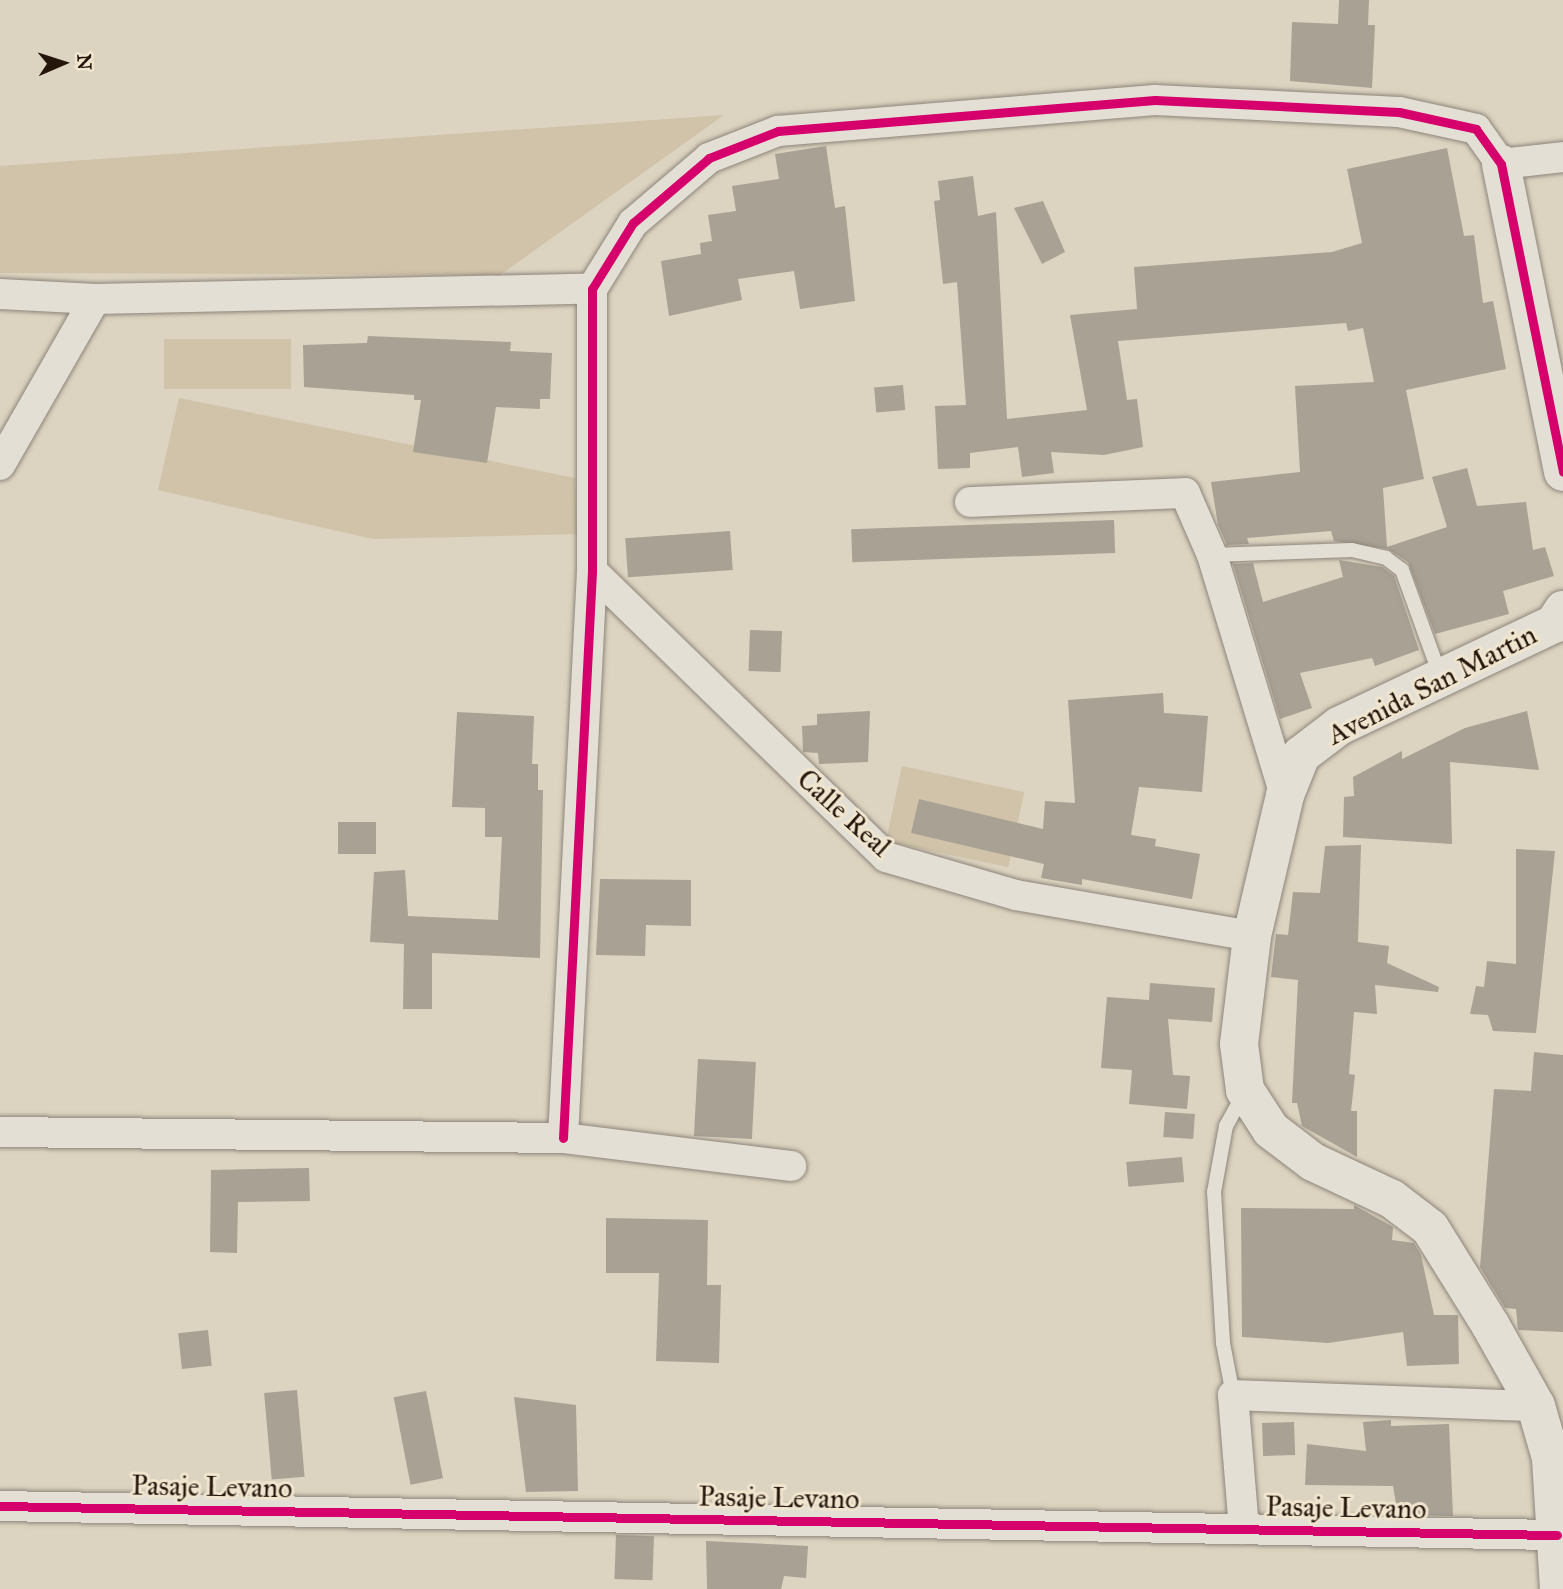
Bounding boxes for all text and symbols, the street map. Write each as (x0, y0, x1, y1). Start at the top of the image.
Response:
north arrow (28, 28, 98, 98)
text: N (73, 53, 96, 71)
street label: Avenida San Martin (1322, 618, 1542, 752)
street label: Calle Real (790, 762, 898, 864)
street label: Pasaje Levano (131, 1469, 293, 1505)
street label: Pasaje Levano (698, 1480, 860, 1516)
street label: Pasaje Levano (1265, 1490, 1427, 1526)

